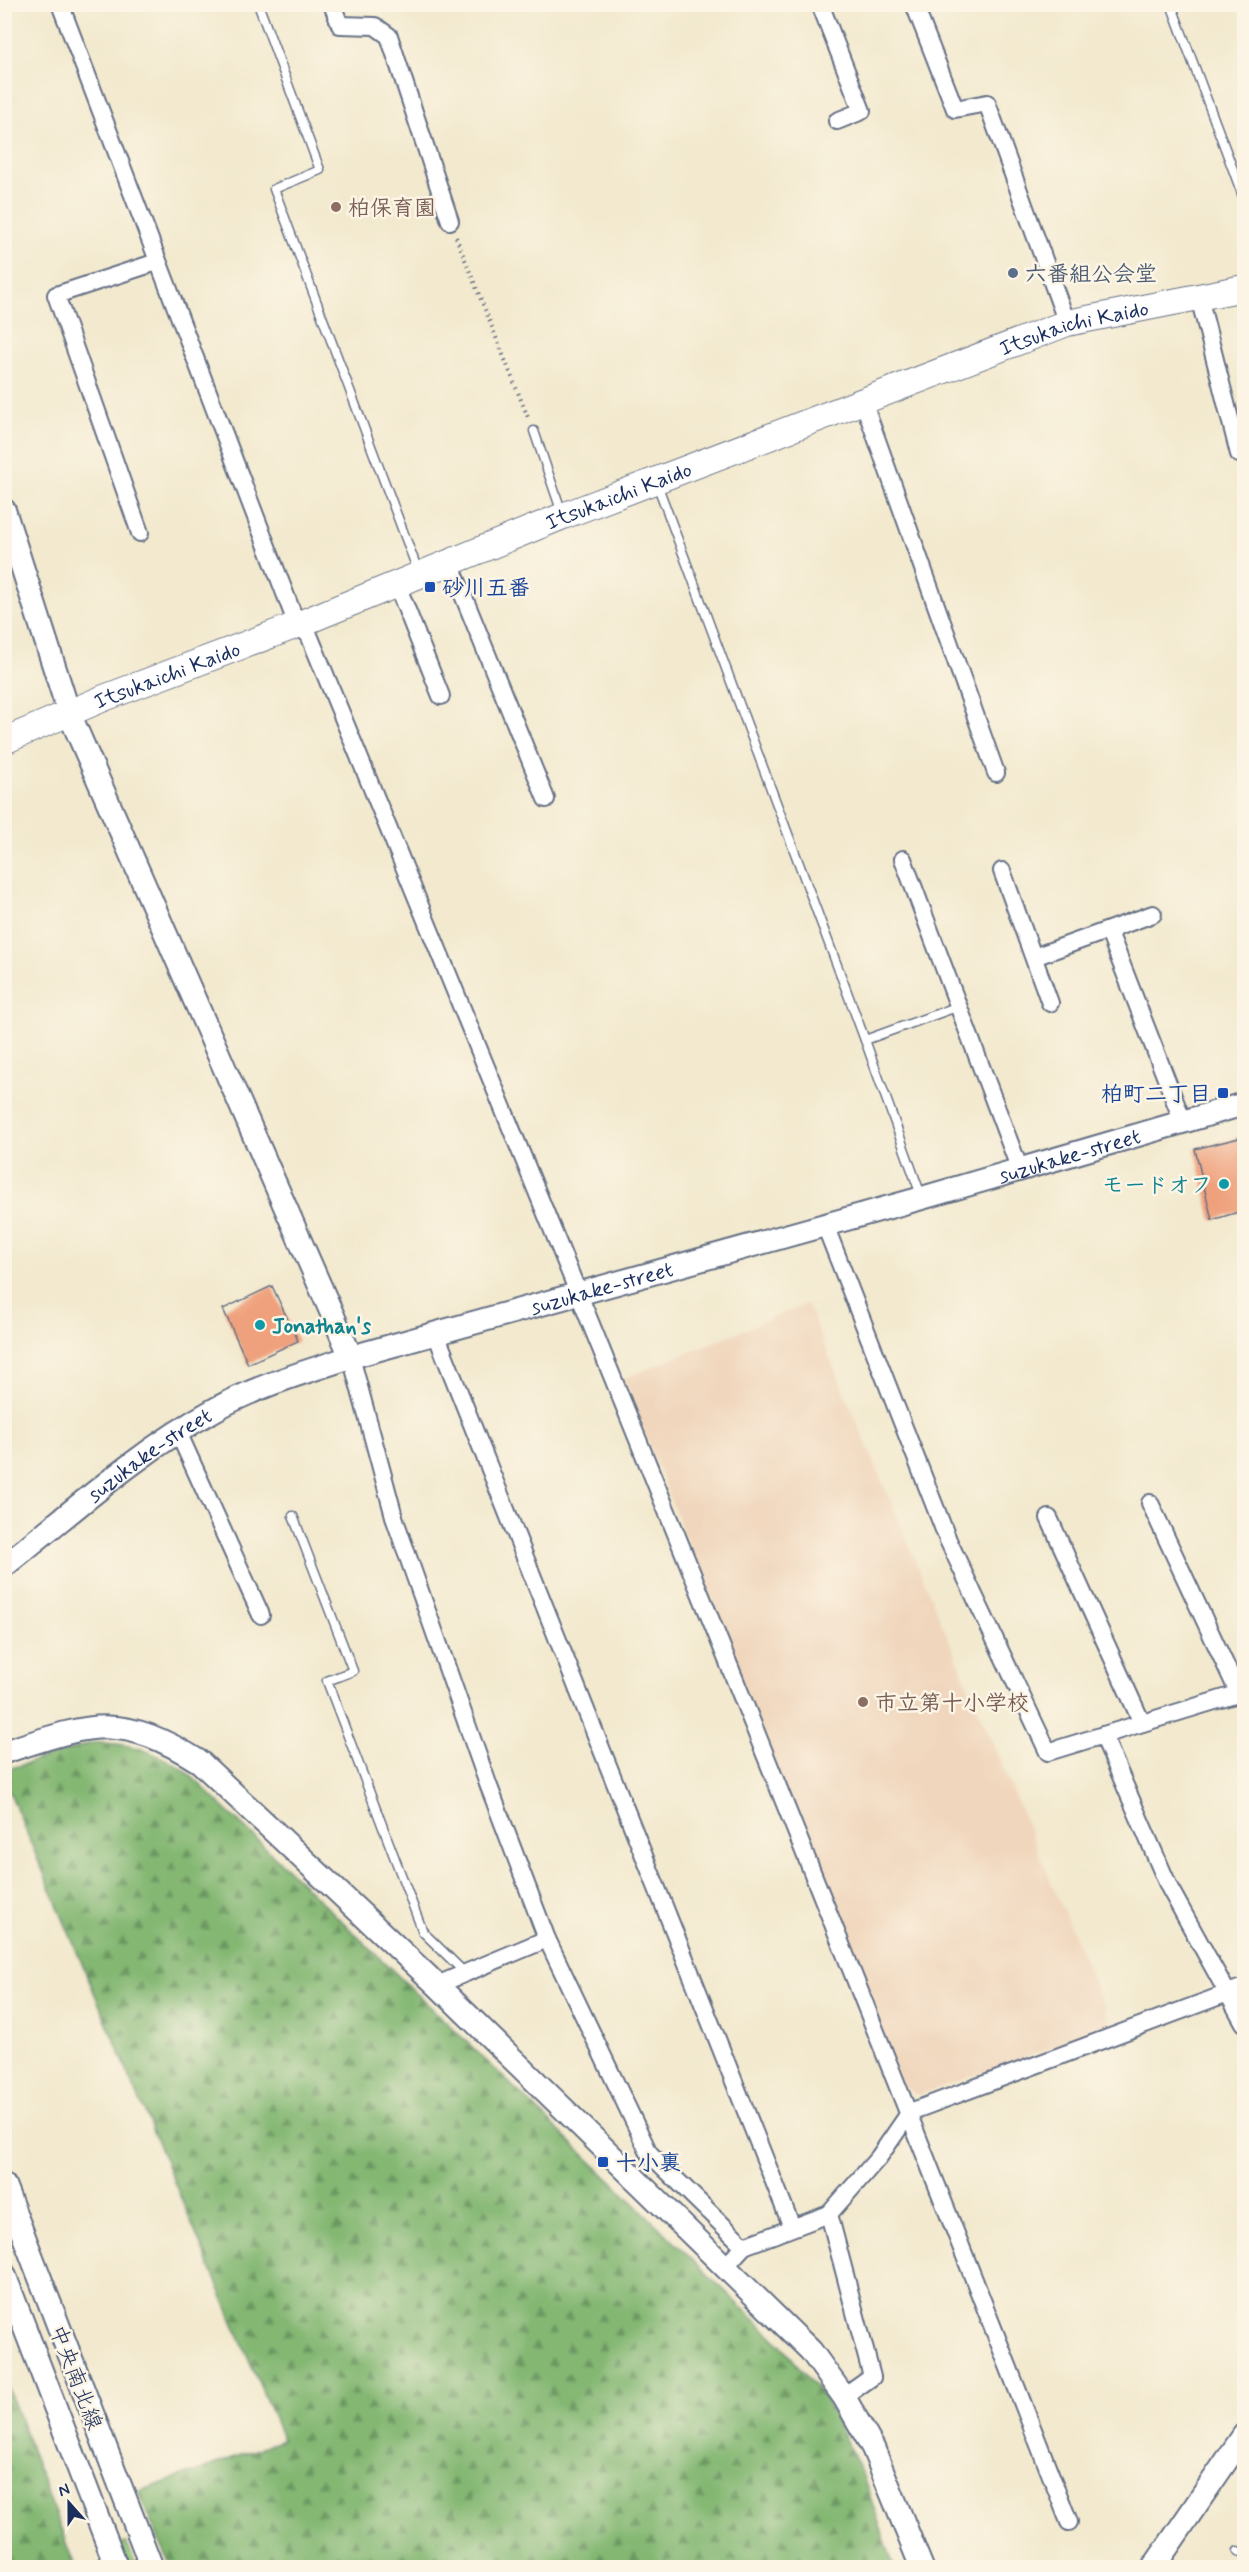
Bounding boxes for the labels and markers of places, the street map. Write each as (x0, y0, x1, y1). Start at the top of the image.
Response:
place label: 柏保育園 (348, 195, 436, 223)
marker: 柏保育園 (329, 200, 343, 214)
place label: 六番組公会堂 (1025, 261, 1157, 289)
marker: 六番組公会堂 (1006, 266, 1020, 280)
place label: 砂川五番 (442, 575, 530, 603)
marker: 砂川五番 (423, 580, 437, 594)
place label: 柏町二丁目 (1101, 1081, 1211, 1109)
marker: 柏町二丁目 (1216, 1086, 1230, 1100)
place label: モードオフ (1102, 1172, 1212, 1200)
marker: モードオフ (1217, 1177, 1231, 1191)
place label: Jonathan's (272, 1313, 371, 1341)
marker: Jonathan's (253, 1318, 267, 1332)
place label: 市立第十小学校 (875, 1690, 1029, 1718)
marker: 市立第十小学校 (856, 1695, 870, 1709)
place label: 十小裏 (615, 2150, 681, 2178)
marker: 十小裏 (596, 2155, 610, 2169)

